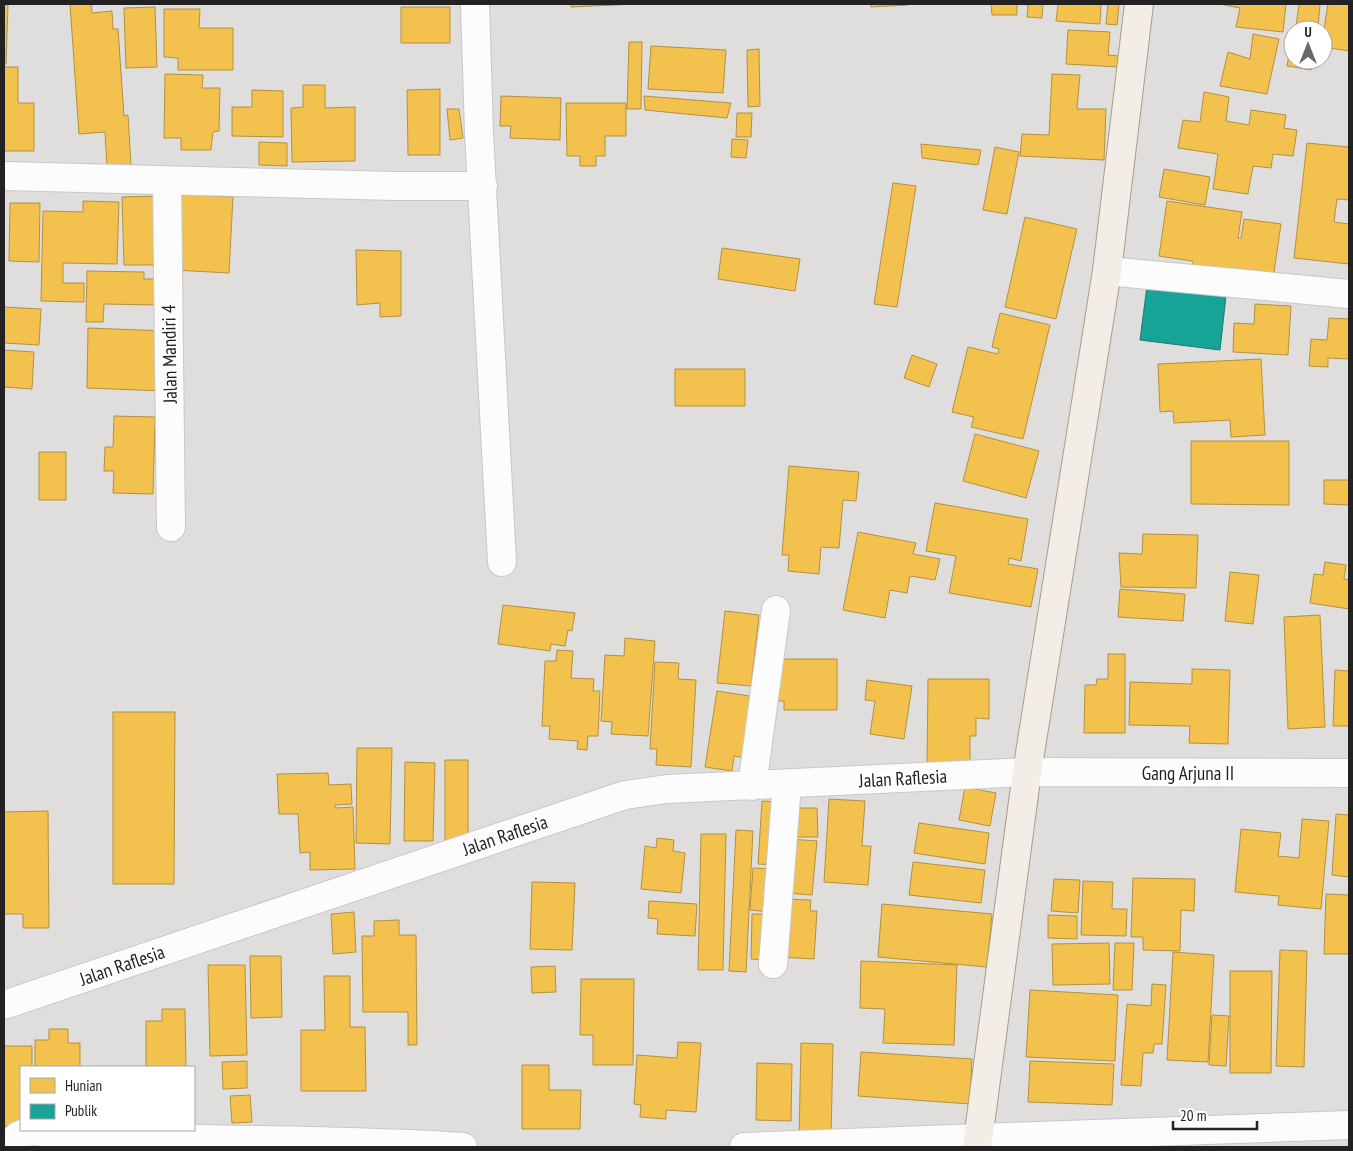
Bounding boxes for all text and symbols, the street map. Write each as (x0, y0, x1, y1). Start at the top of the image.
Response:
north arrow (1283, 20, 1333, 70)
text: U (1304, 23, 1312, 41)
street label: Jalan Mandiri 4 (156, 304, 182, 405)
street label: Gang Arjuna II (1142, 761, 1234, 785)
street label: Jalan Raflesia (857, 764, 948, 792)
street label: Jalan Raflesia (458, 809, 551, 861)
street label: Jalan Raflesia (75, 939, 168, 991)
legend (20, 1066, 195, 1131)
text: Hunian (65, 1076, 102, 1095)
scale bar (1173, 1098, 1257, 1130)
text: Publik (65, 1101, 97, 1120)
text: 20 m (1180, 1106, 1206, 1125)

